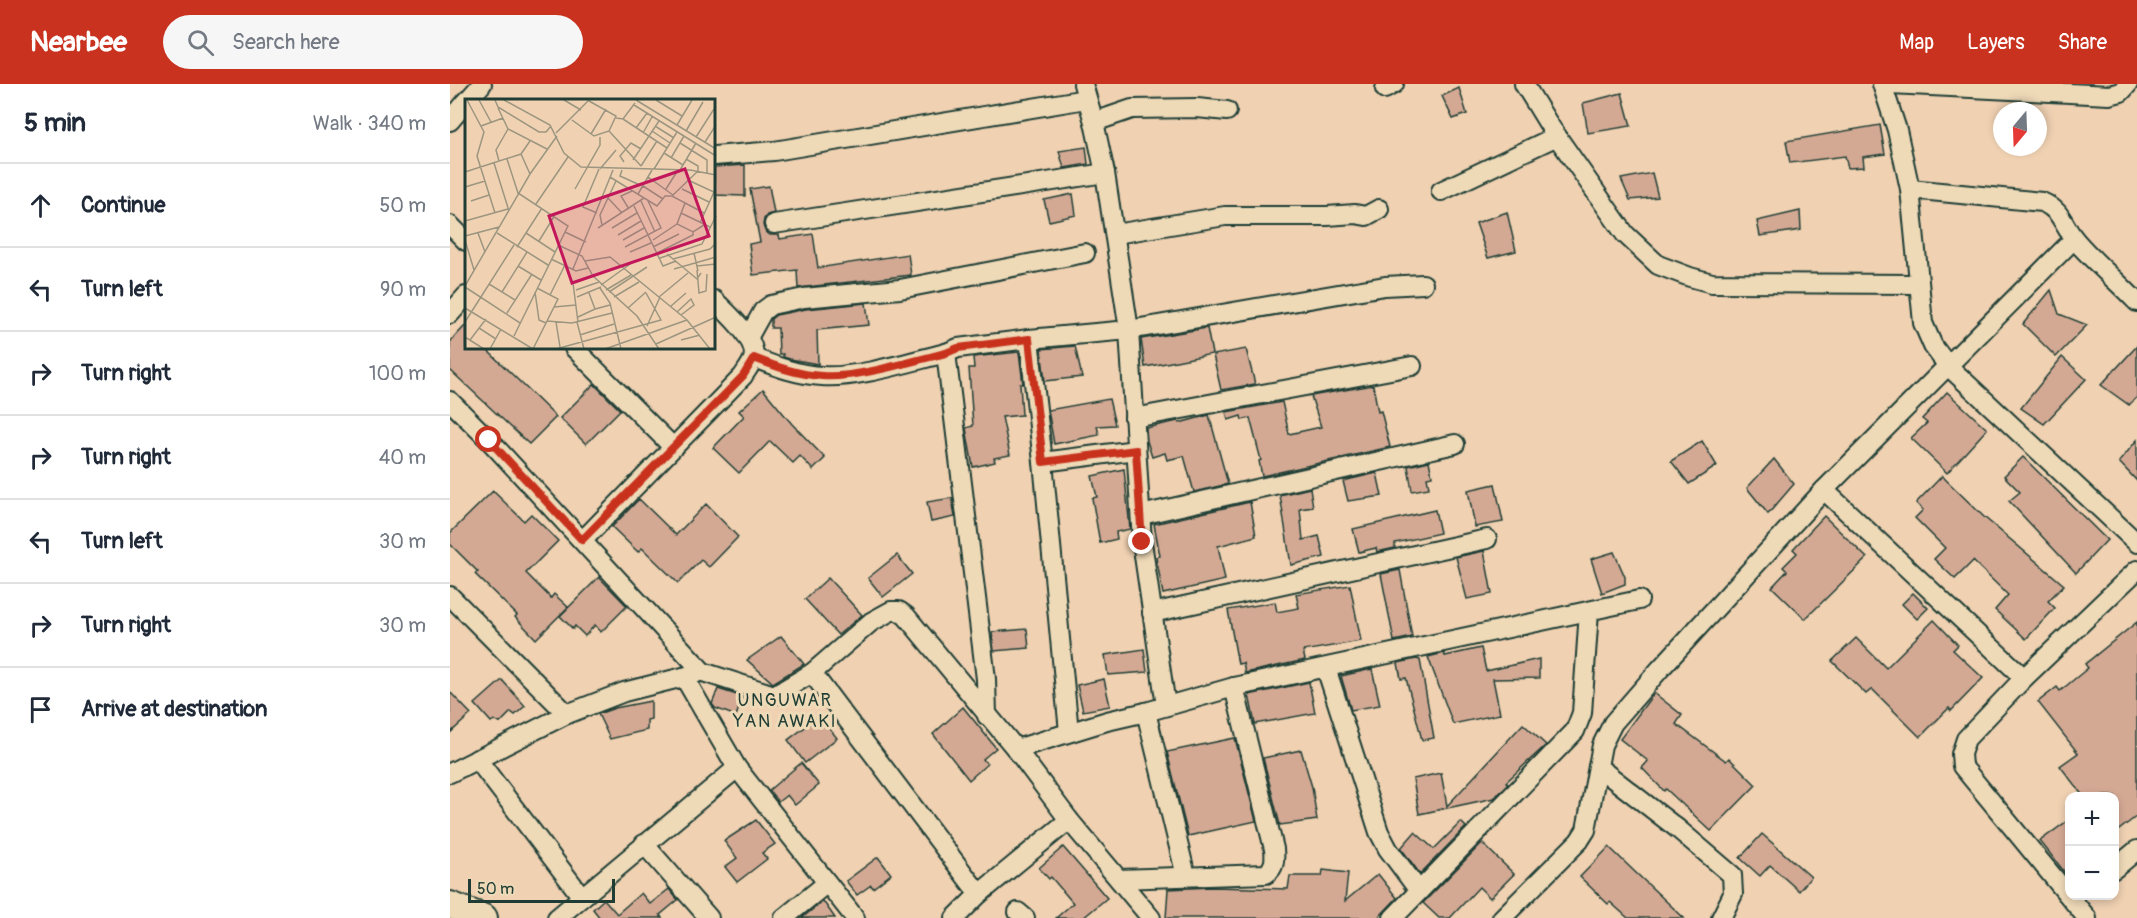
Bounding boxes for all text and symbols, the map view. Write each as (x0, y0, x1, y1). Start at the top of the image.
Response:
search box (163, 15, 583, 69)
text: Nearbee (30, 25, 127, 60)
icon: search (184, 26, 217, 59)
text: Search here (232, 28, 340, 56)
text: Map (1899, 29, 1934, 56)
text: Layers (1967, 29, 2025, 56)
text: Share (2058, 29, 2107, 56)
inset map (465, 99, 716, 350)
north arrow (1993, 102, 2047, 156)
text: 5 min (24, 107, 86, 139)
text: Walk · 340 m (313, 111, 426, 136)
icon: ahead (24, 189, 57, 222)
text: Continue (81, 191, 165, 219)
text: 50 m (379, 193, 426, 218)
icon: left (24, 273, 57, 306)
text: Turn left (81, 275, 163, 303)
text: 90 m (380, 277, 426, 302)
icon: right (24, 357, 57, 390)
text: Turn right (81, 359, 171, 387)
text: 100 m (369, 361, 426, 386)
route start (475, 426, 501, 452)
icon: right (24, 441, 57, 474)
text: Turn right (81, 443, 171, 471)
text: 40 m (379, 445, 426, 470)
icon: left (24, 525, 57, 558)
text: Turn left (81, 527, 163, 555)
route end (1128, 528, 1154, 554)
text: 30 m (379, 529, 426, 554)
icon: right (24, 609, 57, 642)
text: Turn right (81, 611, 171, 639)
text: 30 m (379, 613, 426, 638)
district label: UNGUWAR YAN AWAKI (732, 689, 837, 733)
icon: arrive (24, 693, 57, 726)
text: Arrive at destination (81, 695, 267, 723)
map controls (2065, 792, 2119, 900)
button: + (2065, 792, 2119, 846)
button: − (2065, 846, 2119, 900)
scale bar (468, 876, 615, 904)
text: 50 m (477, 879, 514, 899)

